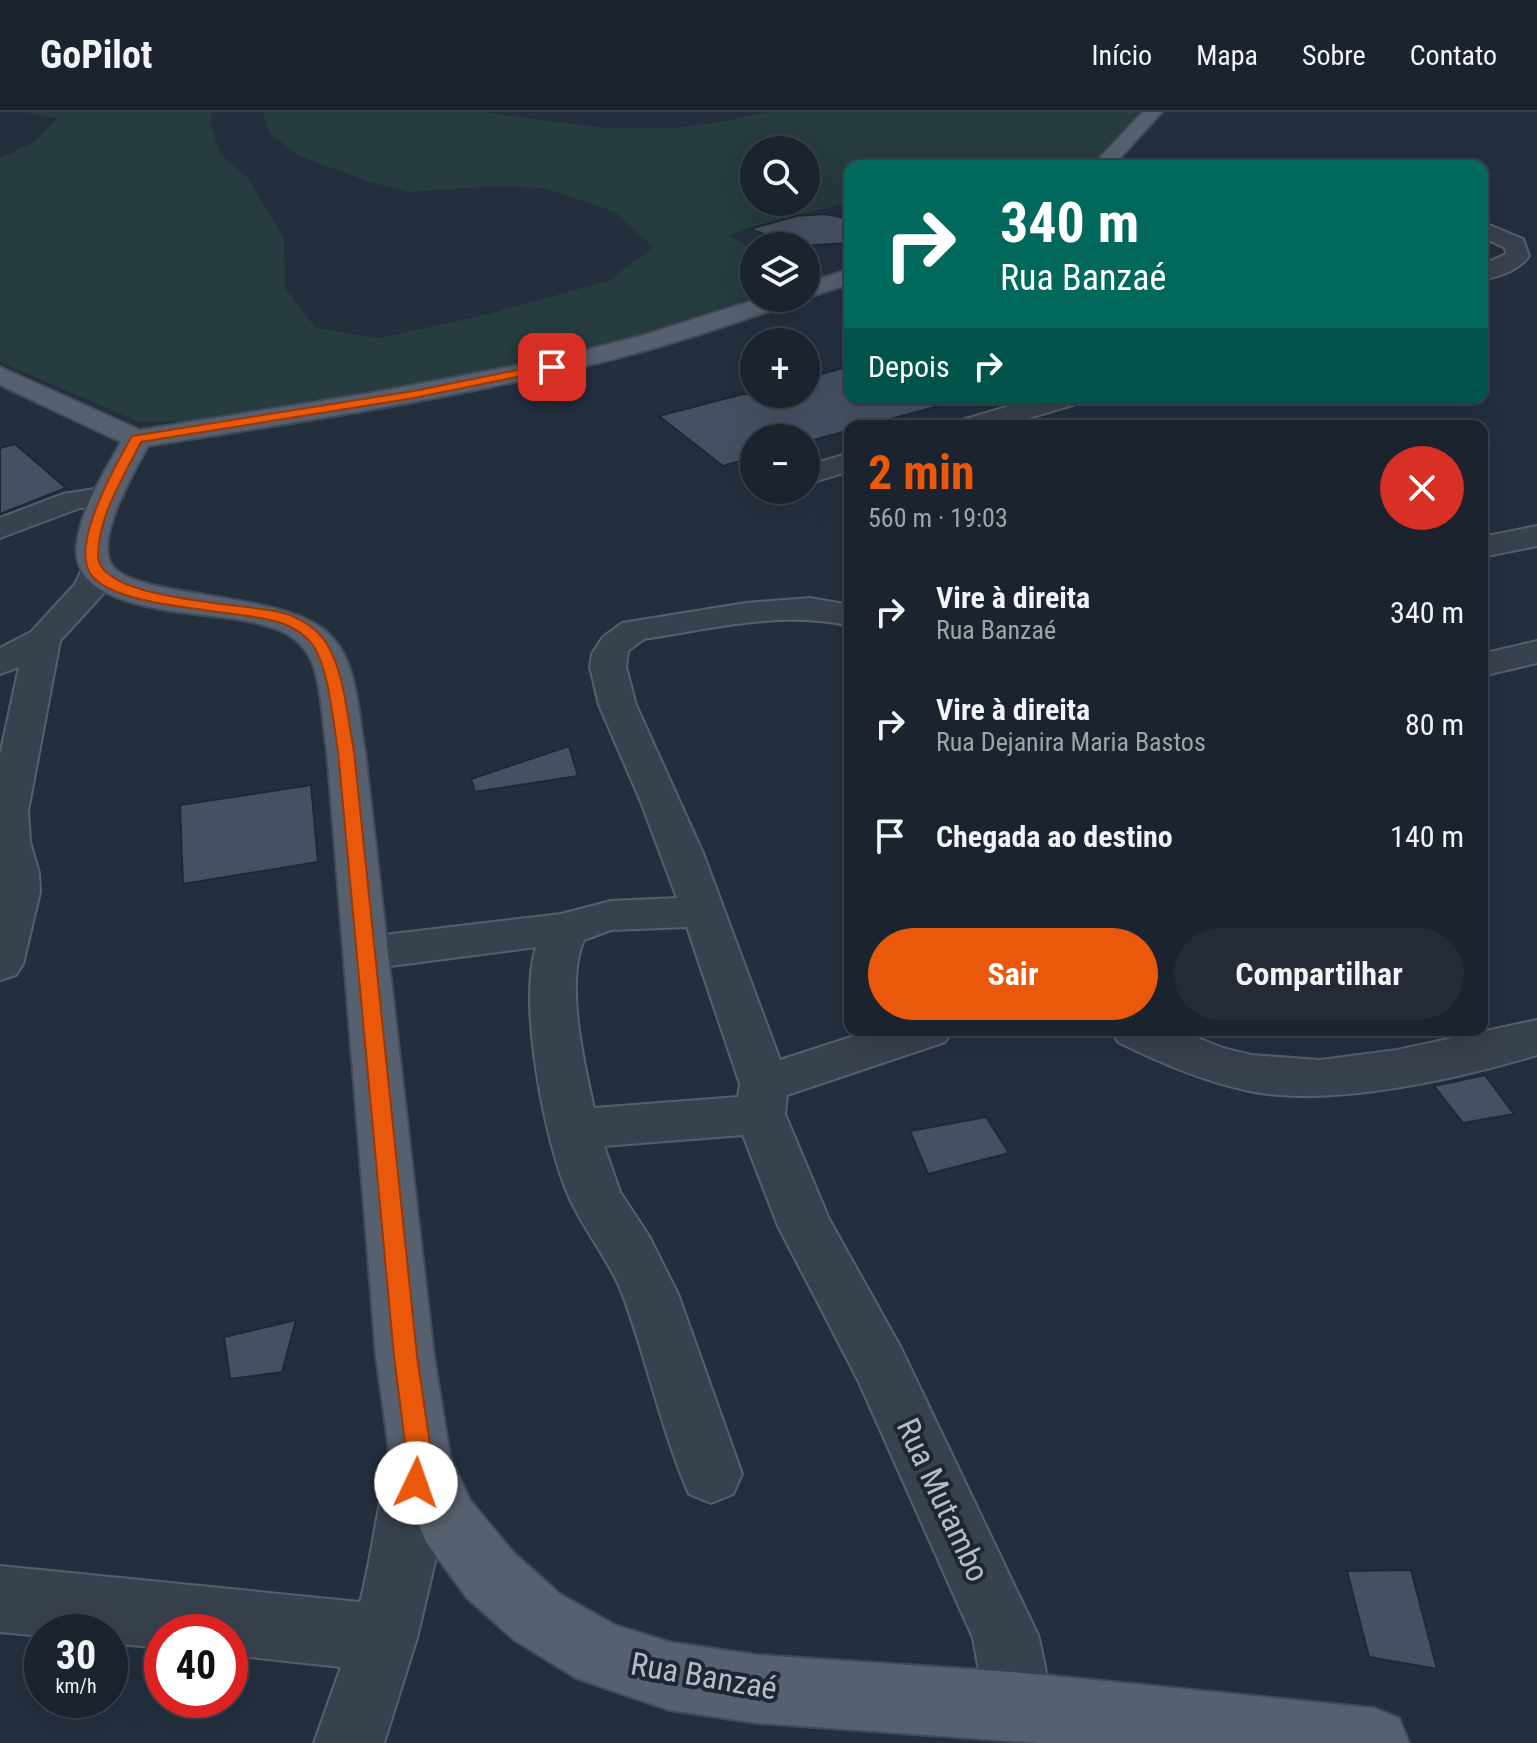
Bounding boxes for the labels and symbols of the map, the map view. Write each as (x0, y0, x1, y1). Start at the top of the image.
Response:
pin (518, 333, 586, 401)
street label: Rua Mutambo (889, 1412, 997, 1588)
position arrow (374, 1441, 458, 1525)
speed limit sign: 40 (144, 1614, 248, 1718)
street label: Rua Banzaé (628, 1644, 780, 1708)

